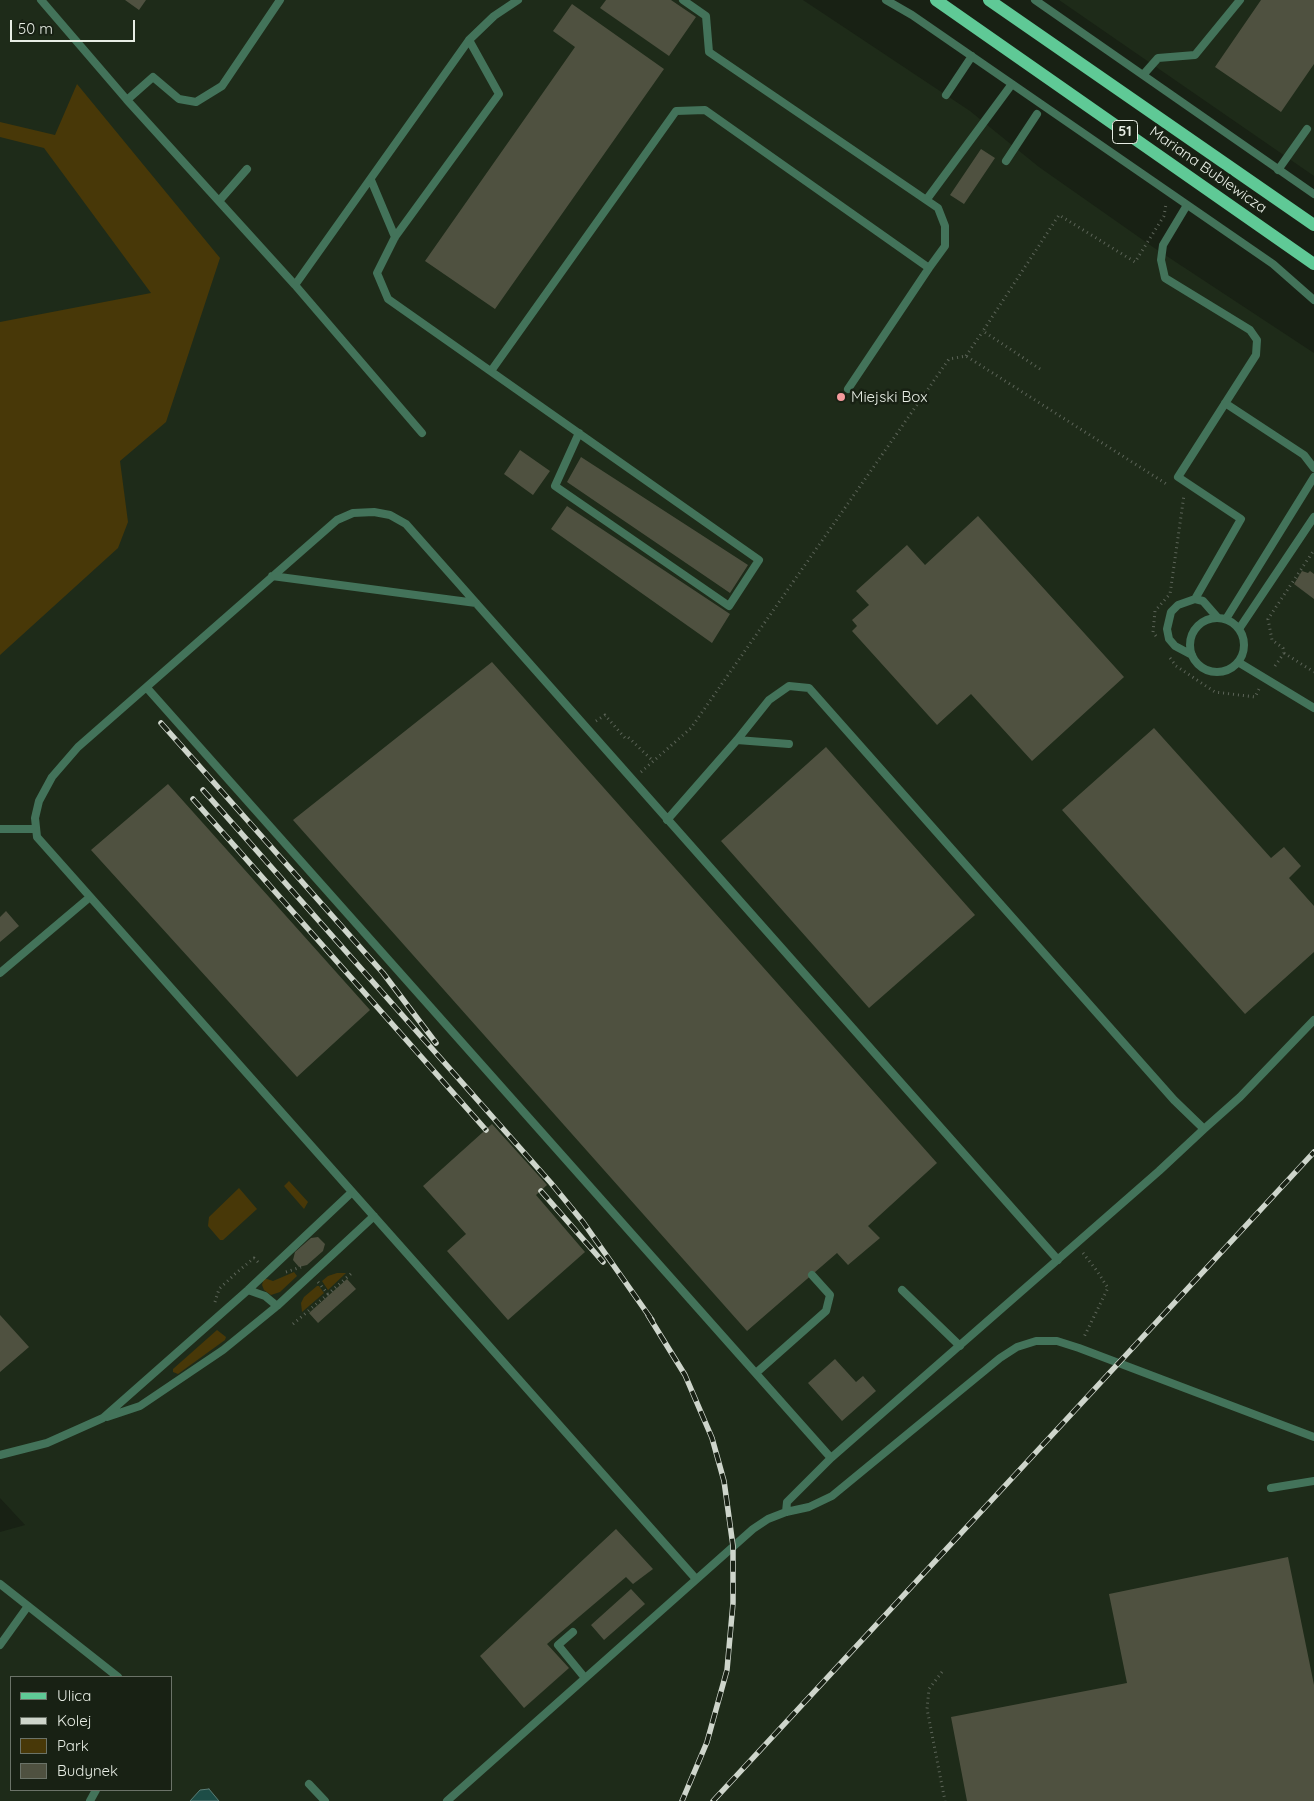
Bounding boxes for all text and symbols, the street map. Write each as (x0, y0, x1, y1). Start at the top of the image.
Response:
scale bar (12, 10, 138, 42)
text: 50 m (18, 19, 53, 38)
road number: 51 (1112, 120, 1138, 144)
street label: Mariana Bublewicza (1146, 123, 1270, 217)
place label: Miejski Box (851, 388, 927, 406)
marker: Miejski Box (835, 391, 847, 403)
legend (10, 1676, 172, 1791)
text: Ulica (57, 1686, 91, 1705)
text: Kolej (57, 1711, 92, 1730)
text: Park (57, 1736, 89, 1755)
text: Budynek (57, 1761, 118, 1780)

